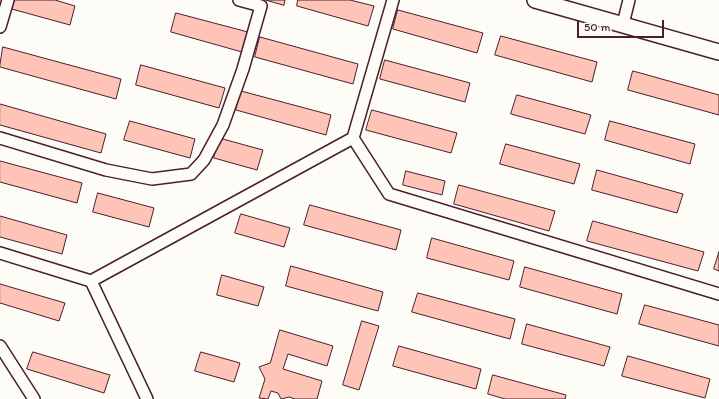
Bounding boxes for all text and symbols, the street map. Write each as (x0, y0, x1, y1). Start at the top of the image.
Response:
scale bar (579, 12, 666, 38)
text: 50 m (584, 20, 610, 34)

